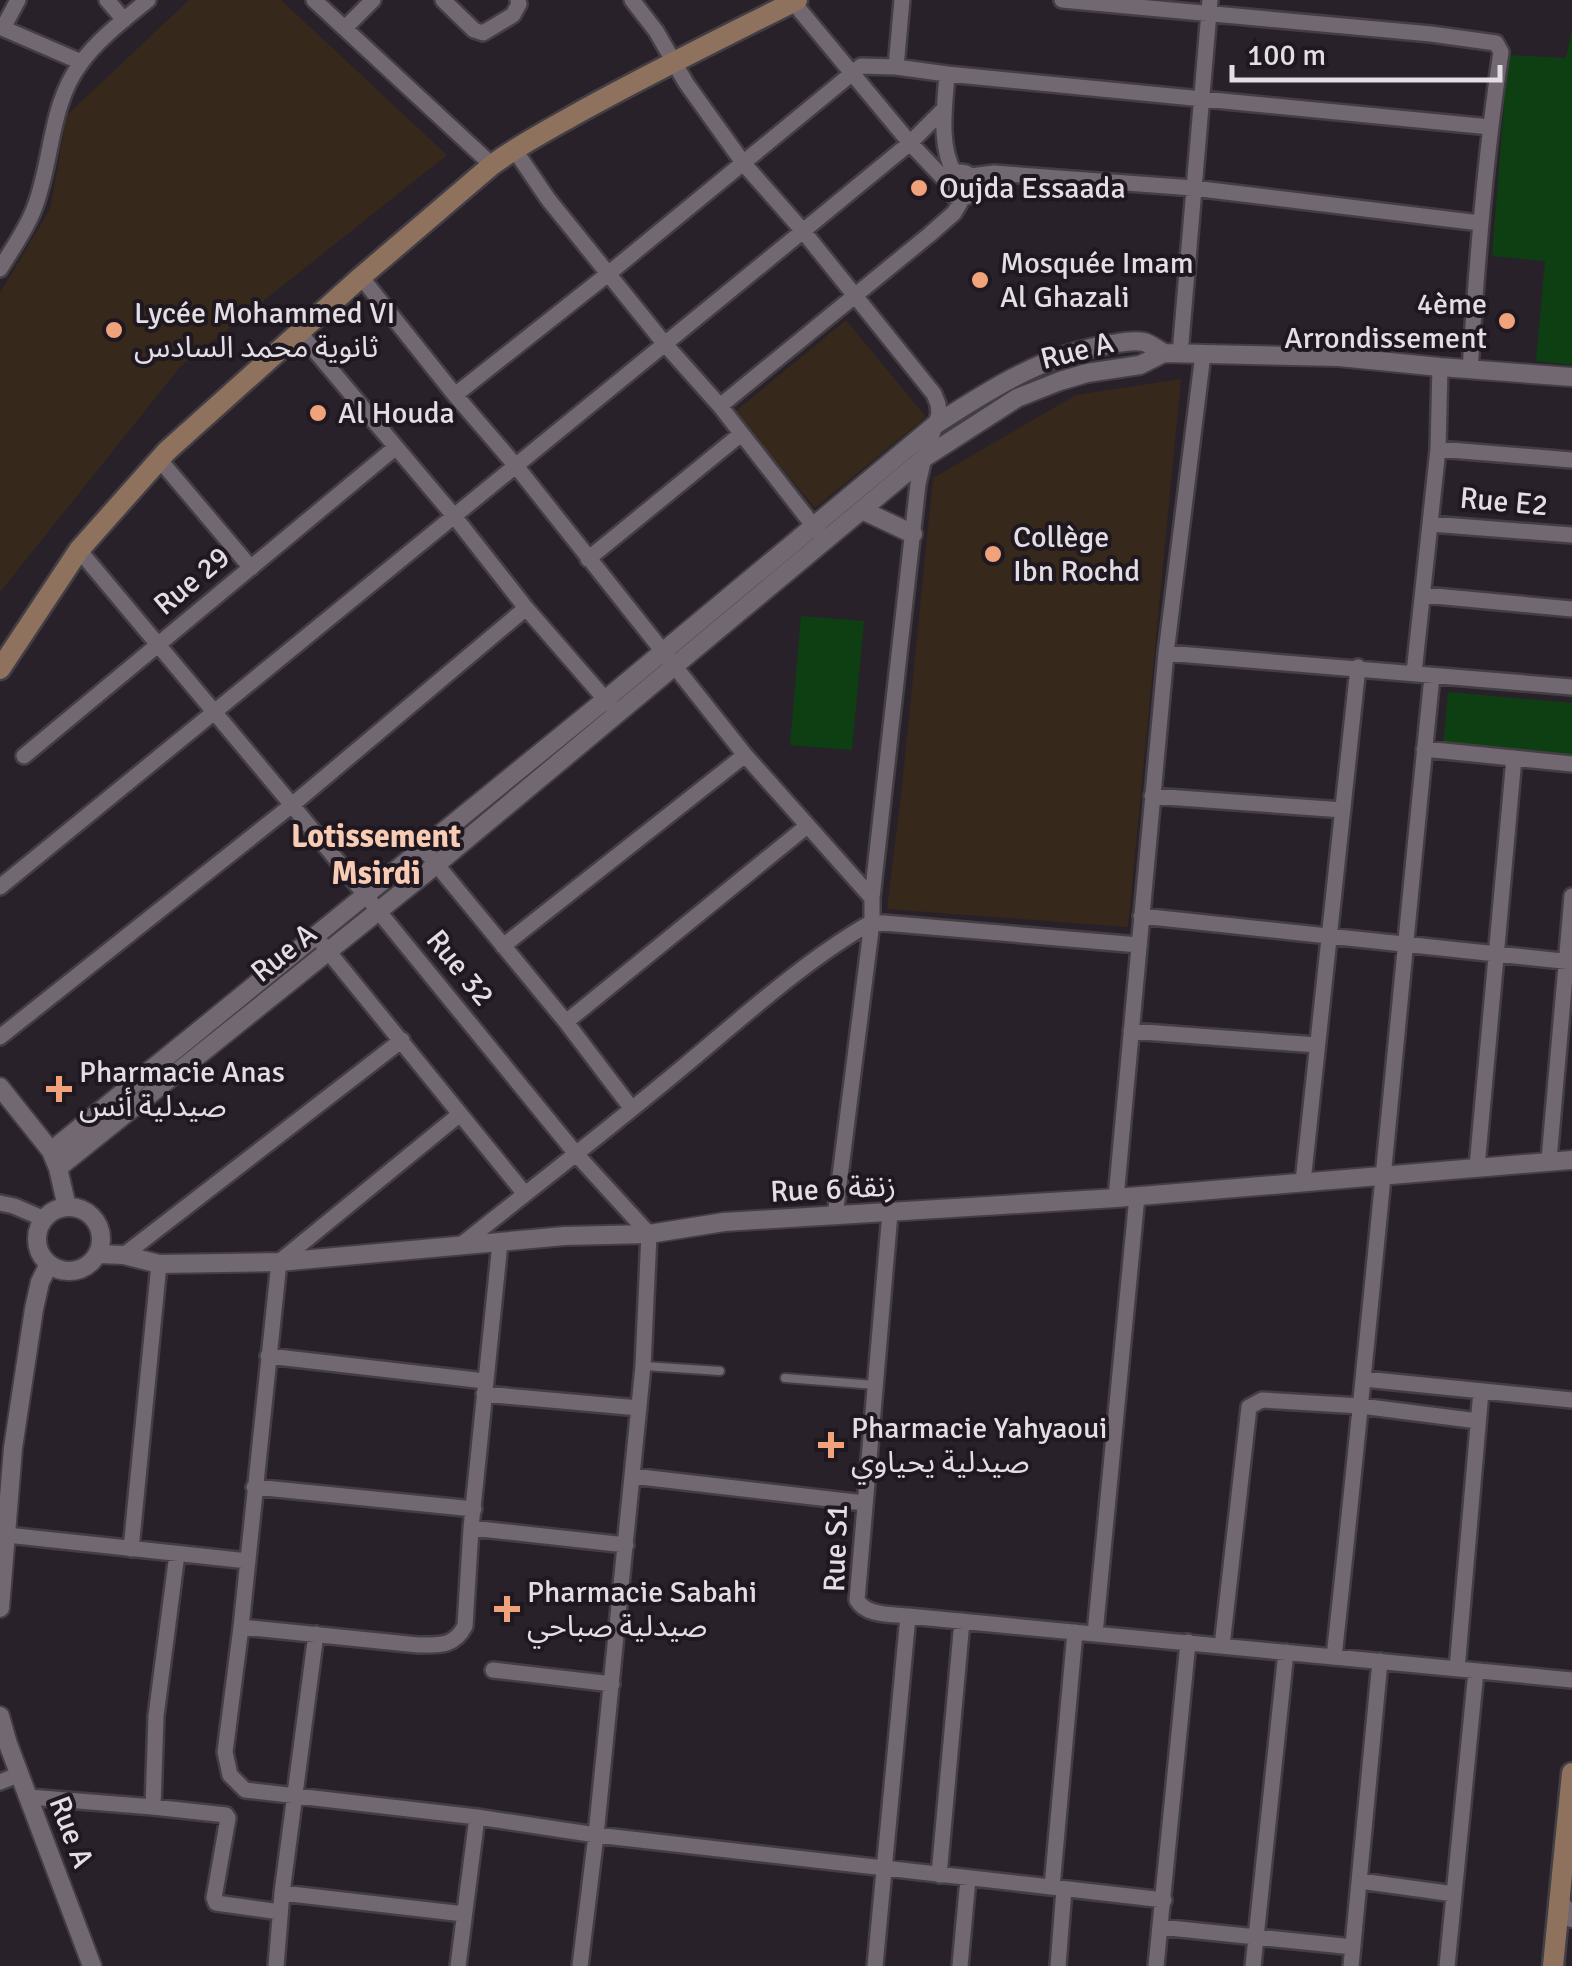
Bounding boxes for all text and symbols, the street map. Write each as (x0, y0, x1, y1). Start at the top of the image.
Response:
scale bar (1232, 20, 1500, 82)
text: 100 m (1247, 37, 1326, 74)
place label: Oujda Essaada (939, 170, 1126, 207)
marker: Oujda Essaada (908, 177, 930, 199)
place label: Mosquée Imam Al Ghazali (1000, 245, 1194, 316)
marker: Mosquée Imam Al Ghazali (969, 269, 991, 291)
place label: 4ème Arrondissement (1284, 286, 1487, 357)
place label: Lycée Mohammed VI ثانوية محمد السادس (134, 295, 395, 366)
marker: 4ème Arrondissement (1496, 310, 1518, 332)
marker: Lycée Mohammed VI ثانوية محمد السادس (103, 319, 125, 341)
street label: Rue A (1037, 324, 1117, 378)
place label: Al Houda (338, 395, 455, 432)
marker: Al Houda (307, 402, 329, 424)
street label: Rue E2 (1458, 480, 1550, 524)
place label: Collège Ibn Rochd (1013, 519, 1140, 590)
street label: Rue 29 (147, 539, 237, 623)
marker: Collège Ibn Rochd (982, 543, 1004, 565)
district label: Lotissement Msirdi (291, 817, 461, 893)
street label: Rue A (244, 915, 324, 991)
street label: Rue 32 (418, 922, 502, 1014)
place label: Pharmacie Anas صيدلية أنس (79, 1054, 285, 1125)
marker: Pharmacie Anas صيدلية أنس (48, 1078, 70, 1100)
street label: Rue 6 زنقة (769, 1167, 897, 1211)
place label: Pharmacie Yahyaoui صيدلية يحياوي (851, 1410, 1107, 1484)
marker: Pharmacie Yahyaoui صيدلية يحياوي (820, 1434, 842, 1456)
street label: Rue S1 (816, 1503, 856, 1593)
place label: Pharmacie Sabahi صيدلية صباحي (527, 1574, 757, 1648)
marker: Pharmacie Sabahi صيدلية صباحي (496, 1598, 518, 1620)
street label: Rue A (41, 1791, 101, 1873)

